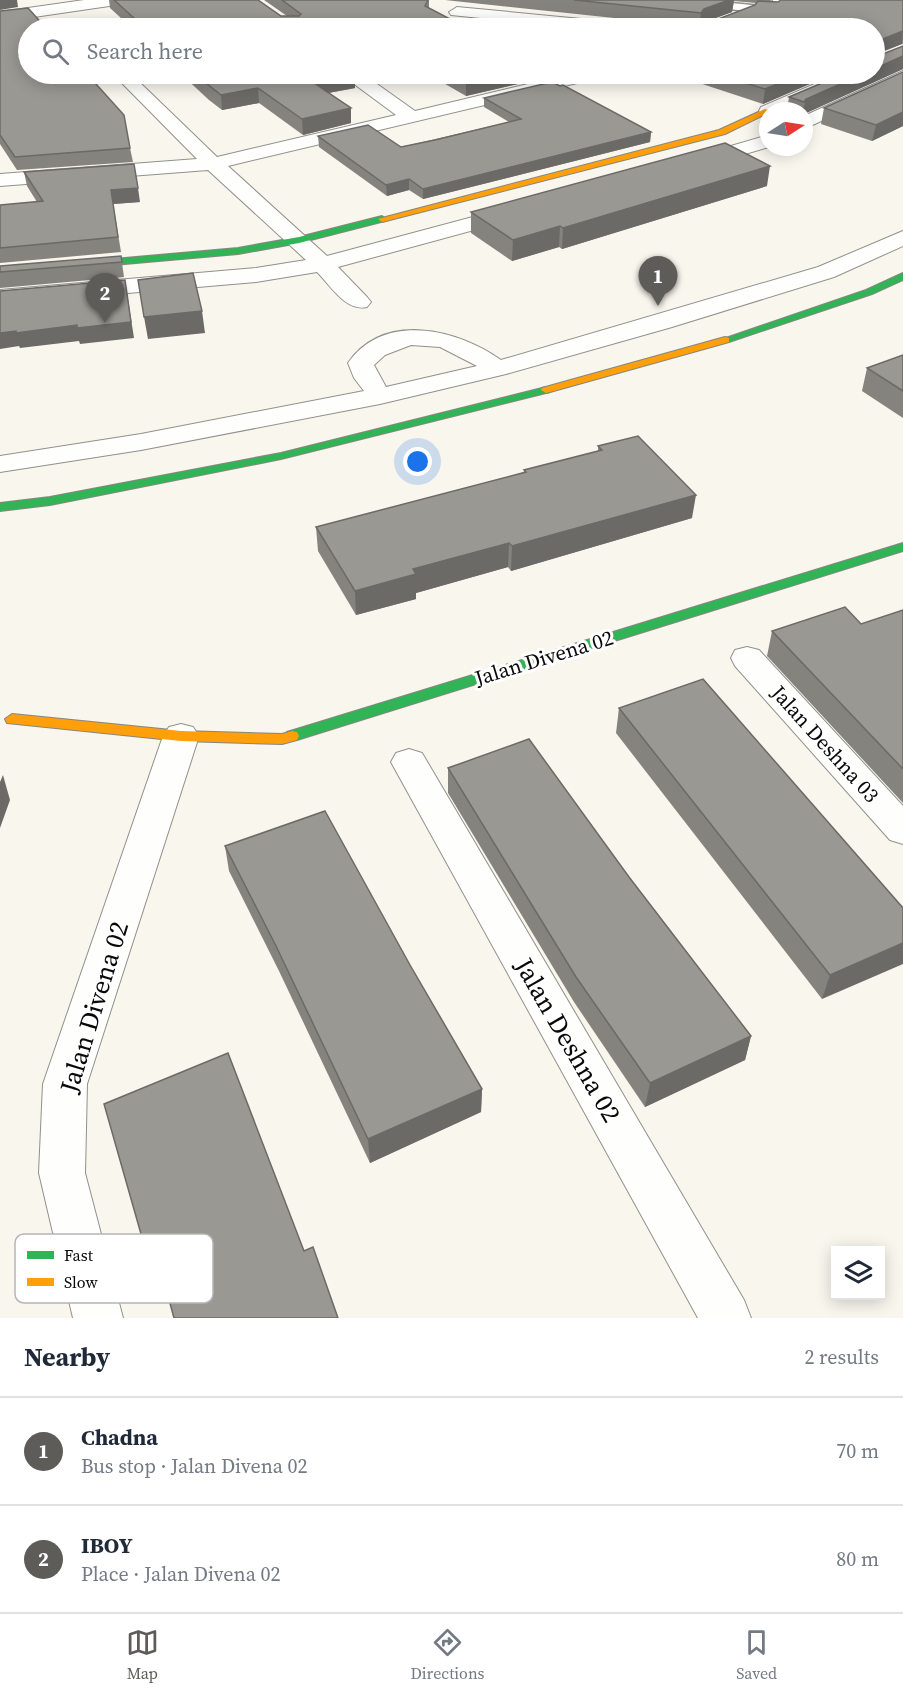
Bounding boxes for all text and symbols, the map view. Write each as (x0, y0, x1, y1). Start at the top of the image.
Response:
search box (18, 18, 885, 84)
icon: search (39, 35, 72, 68)
text: Search here (87, 36, 203, 66)
north arrow (759, 102, 813, 156)
pin: 1 (638, 256, 678, 306)
pin: 2 (86, 274, 124, 323)
your location (403, 447, 432, 476)
street label: Jalan Divena 02 (470, 623, 617, 693)
street label: Jalan Deshna 03 (764, 678, 886, 809)
street label: Jalan Divena 02 (51, 917, 137, 1098)
street label: Jalan Deshna 02 (506, 950, 630, 1129)
legend (15, 1234, 213, 1303)
text: Fast (64, 1244, 94, 1266)
map controls (831, 1246, 885, 1300)
button: layers (831, 1246, 885, 1300)
text: Slow (64, 1271, 99, 1293)
text: Nearby (24, 1339, 110, 1375)
text: 2 results (804, 1343, 879, 1371)
text: Chadna (81, 1422, 158, 1452)
text: 1 (38, 1437, 49, 1465)
text: 70 m (836, 1437, 879, 1465)
text: Bus stop · Jalan Divena 02 (81, 1452, 308, 1480)
text: IBOY (81, 1530, 132, 1560)
text: 2 (38, 1545, 49, 1573)
text: 80 m (836, 1545, 879, 1573)
text: Place · Jalan Divena 02 (81, 1560, 280, 1588)
tab: Map (126, 1626, 159, 1684)
tab: Directions (410, 1626, 485, 1684)
tab: Saved (736, 1626, 777, 1684)

